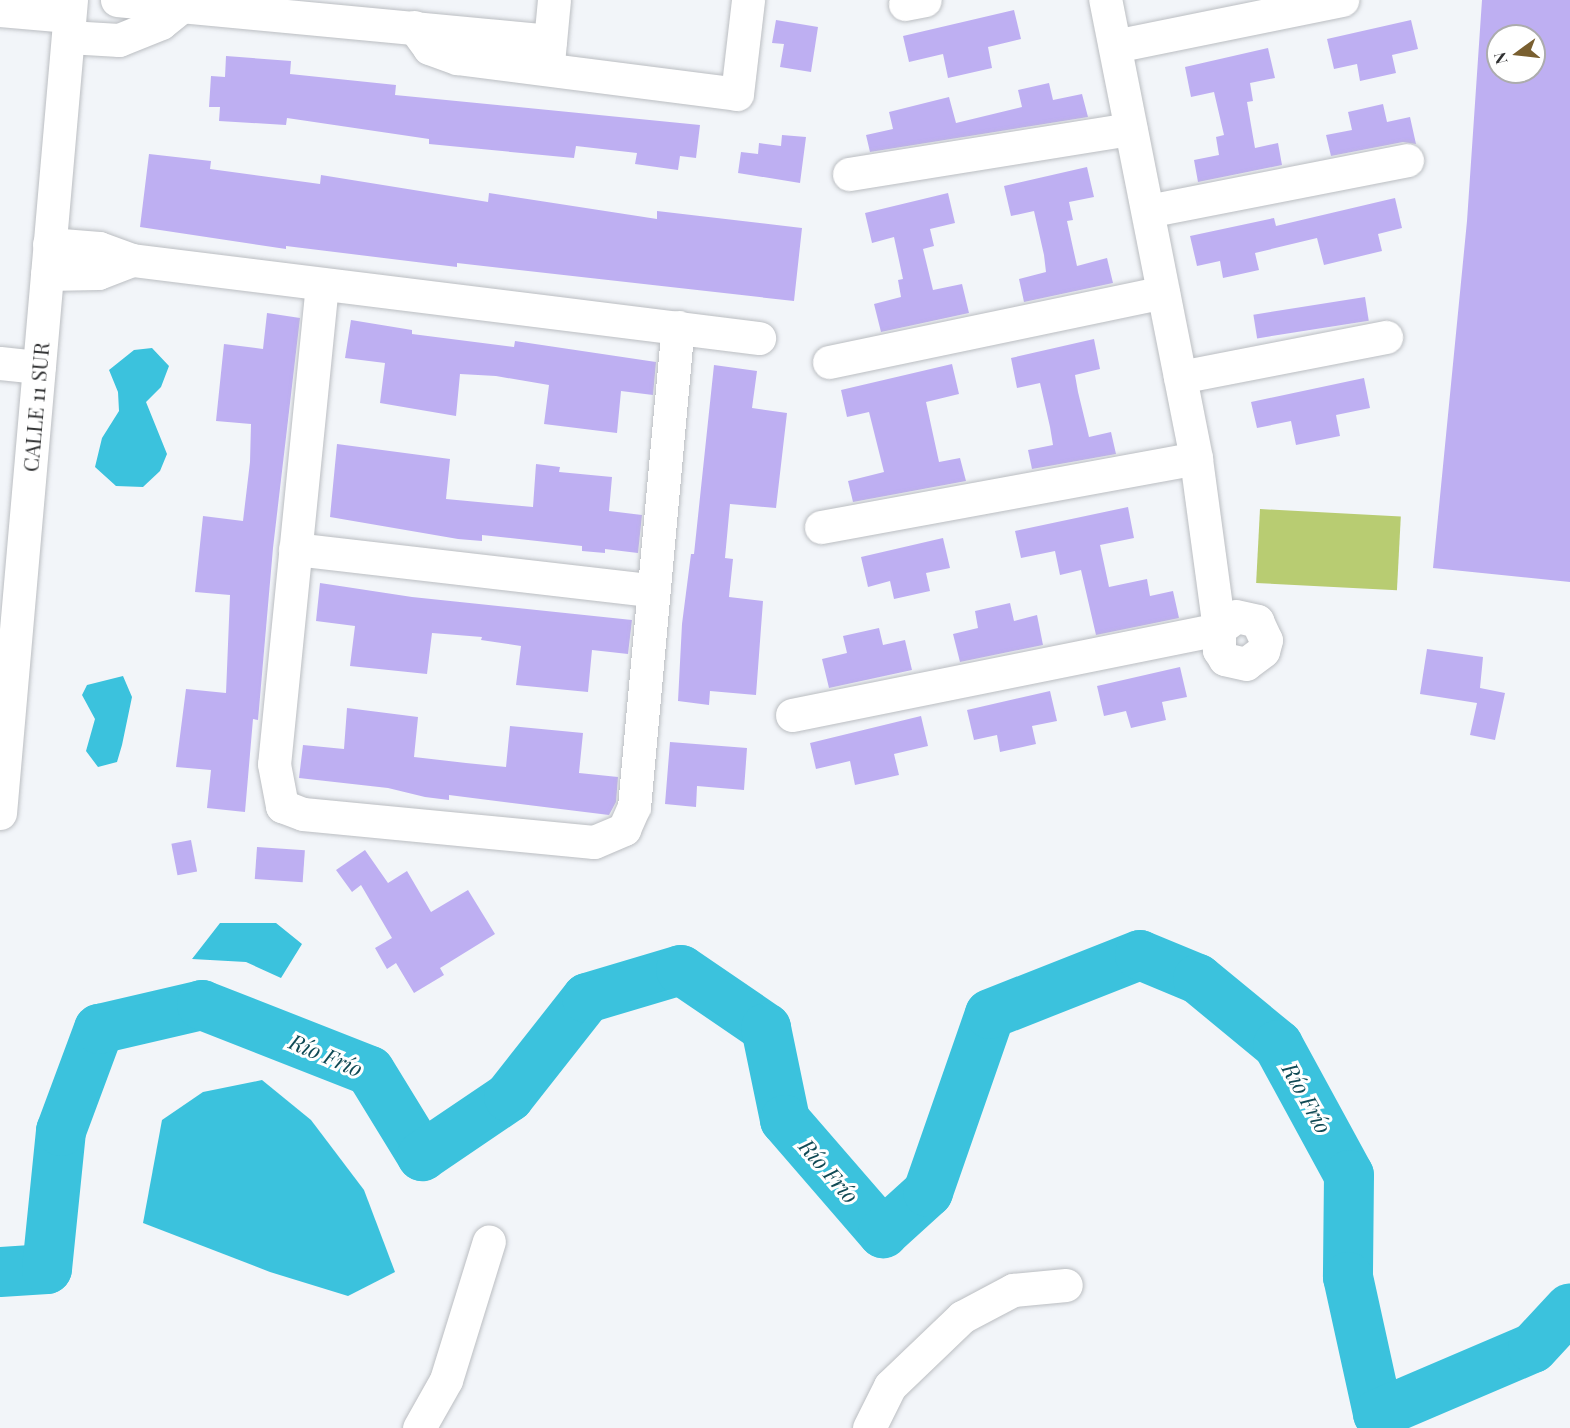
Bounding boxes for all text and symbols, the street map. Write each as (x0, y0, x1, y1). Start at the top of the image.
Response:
north arrow (1486, 24, 1546, 84)
text: N (1488, 50, 1512, 67)
street label: CALLE 11 SUR (17, 341, 53, 473)
water label: Río Frío (286, 1028, 366, 1082)
water label: Río Frío (1277, 1058, 1337, 1138)
water label: Río Frío (794, 1133, 864, 1209)

